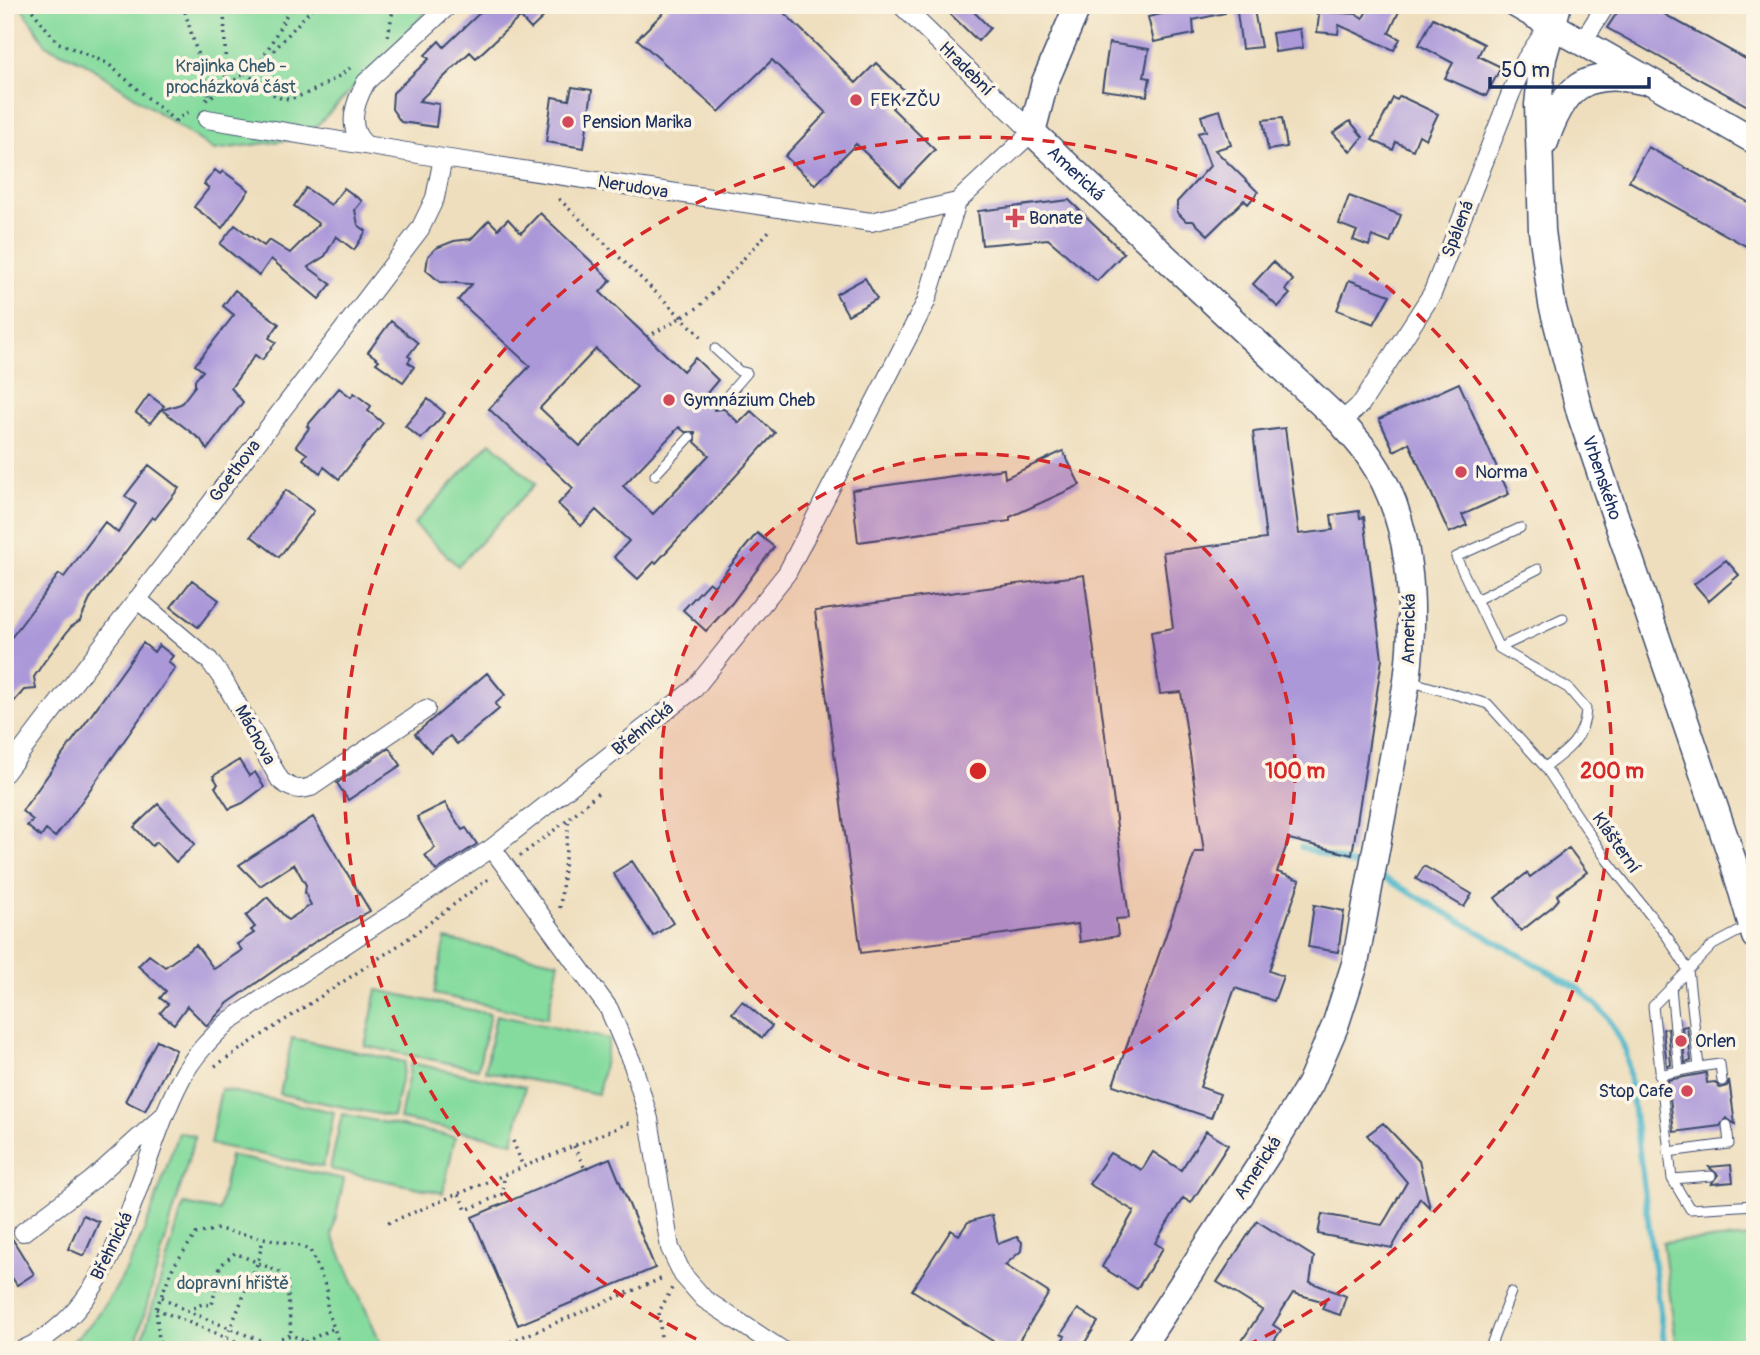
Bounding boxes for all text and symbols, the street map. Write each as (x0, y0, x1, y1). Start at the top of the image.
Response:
street label: Hradební (934, 37, 998, 101)
scale bar (1490, 46, 1650, 90)
park label: Krajinka Cheb - procházková část (166, 55, 297, 99)
text: 50 m (1501, 57, 1550, 84)
place label: FEK ZČU (870, 89, 940, 112)
marker: FEK ZČU (848, 92, 864, 108)
place label: Pension Marika (582, 111, 692, 134)
marker: Pension Marika (560, 114, 576, 130)
street label: Americká (1042, 141, 1110, 206)
street label: Nerudova (596, 170, 670, 204)
street label: Spálená (1437, 197, 1479, 261)
place label: Bonate (1029, 207, 1083, 230)
marker: Bonate (1007, 210, 1023, 226)
place label: Gymnázium Cheb (683, 389, 816, 412)
marker: Gymnázium Cheb (661, 392, 677, 408)
street label: Vrbenského (1577, 432, 1627, 523)
street label: Goethova (204, 435, 266, 507)
place label: Norma (1475, 461, 1528, 484)
marker: Norma (1453, 464, 1469, 480)
street label: Americká (1397, 593, 1421, 665)
street label: Břehnická (607, 697, 679, 761)
street label: Máchova (229, 701, 281, 769)
text: 100 m (1265, 758, 1325, 785)
text: 200 m (1580, 758, 1644, 785)
centre of rings (966, 759, 990, 783)
street label: Klášterní (1587, 808, 1645, 878)
place label: Orlen (1695, 1030, 1736, 1053)
marker: Orlen (1673, 1033, 1689, 1049)
place label: Stop Cafe (1598, 1080, 1673, 1103)
marker: Stop Cafe (1679, 1083, 1695, 1099)
street label: Americká (1229, 1132, 1287, 1204)
street label: Břehnická (86, 1208, 138, 1284)
park label: dopravní hřiště (177, 1272, 289, 1295)

